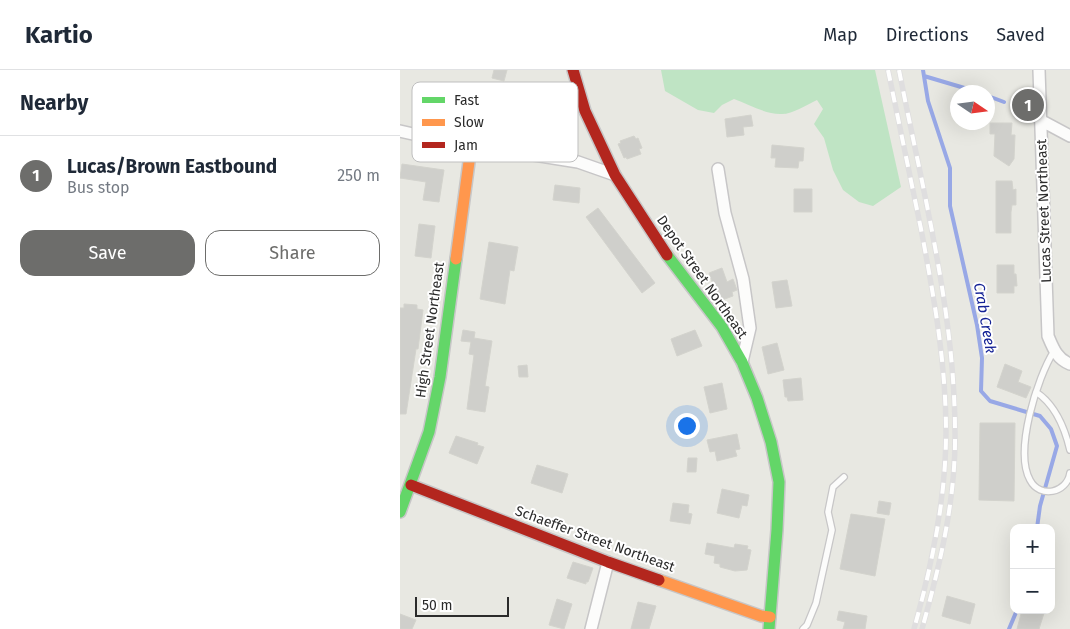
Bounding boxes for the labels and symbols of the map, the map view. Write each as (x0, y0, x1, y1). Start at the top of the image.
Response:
legend (412, 82, 578, 162)
north arrow (950, 85, 995, 130)
pin: 1 (1012, 86, 1044, 124)
text: Fast (454, 92, 480, 109)
text: Slow (454, 114, 484, 131)
text: Jam (454, 137, 478, 154)
street label: Lucas Street Northeast (1033, 138, 1055, 283)
street label: Depot Street Northeast (653, 212, 752, 343)
street label: High Street Northeast (412, 260, 448, 399)
water label: Crab Creek (970, 281, 1000, 355)
your location (674, 413, 700, 439)
street label: Schaeffer Street Northeast (513, 502, 678, 576)
scale bar (415, 594, 509, 617)

